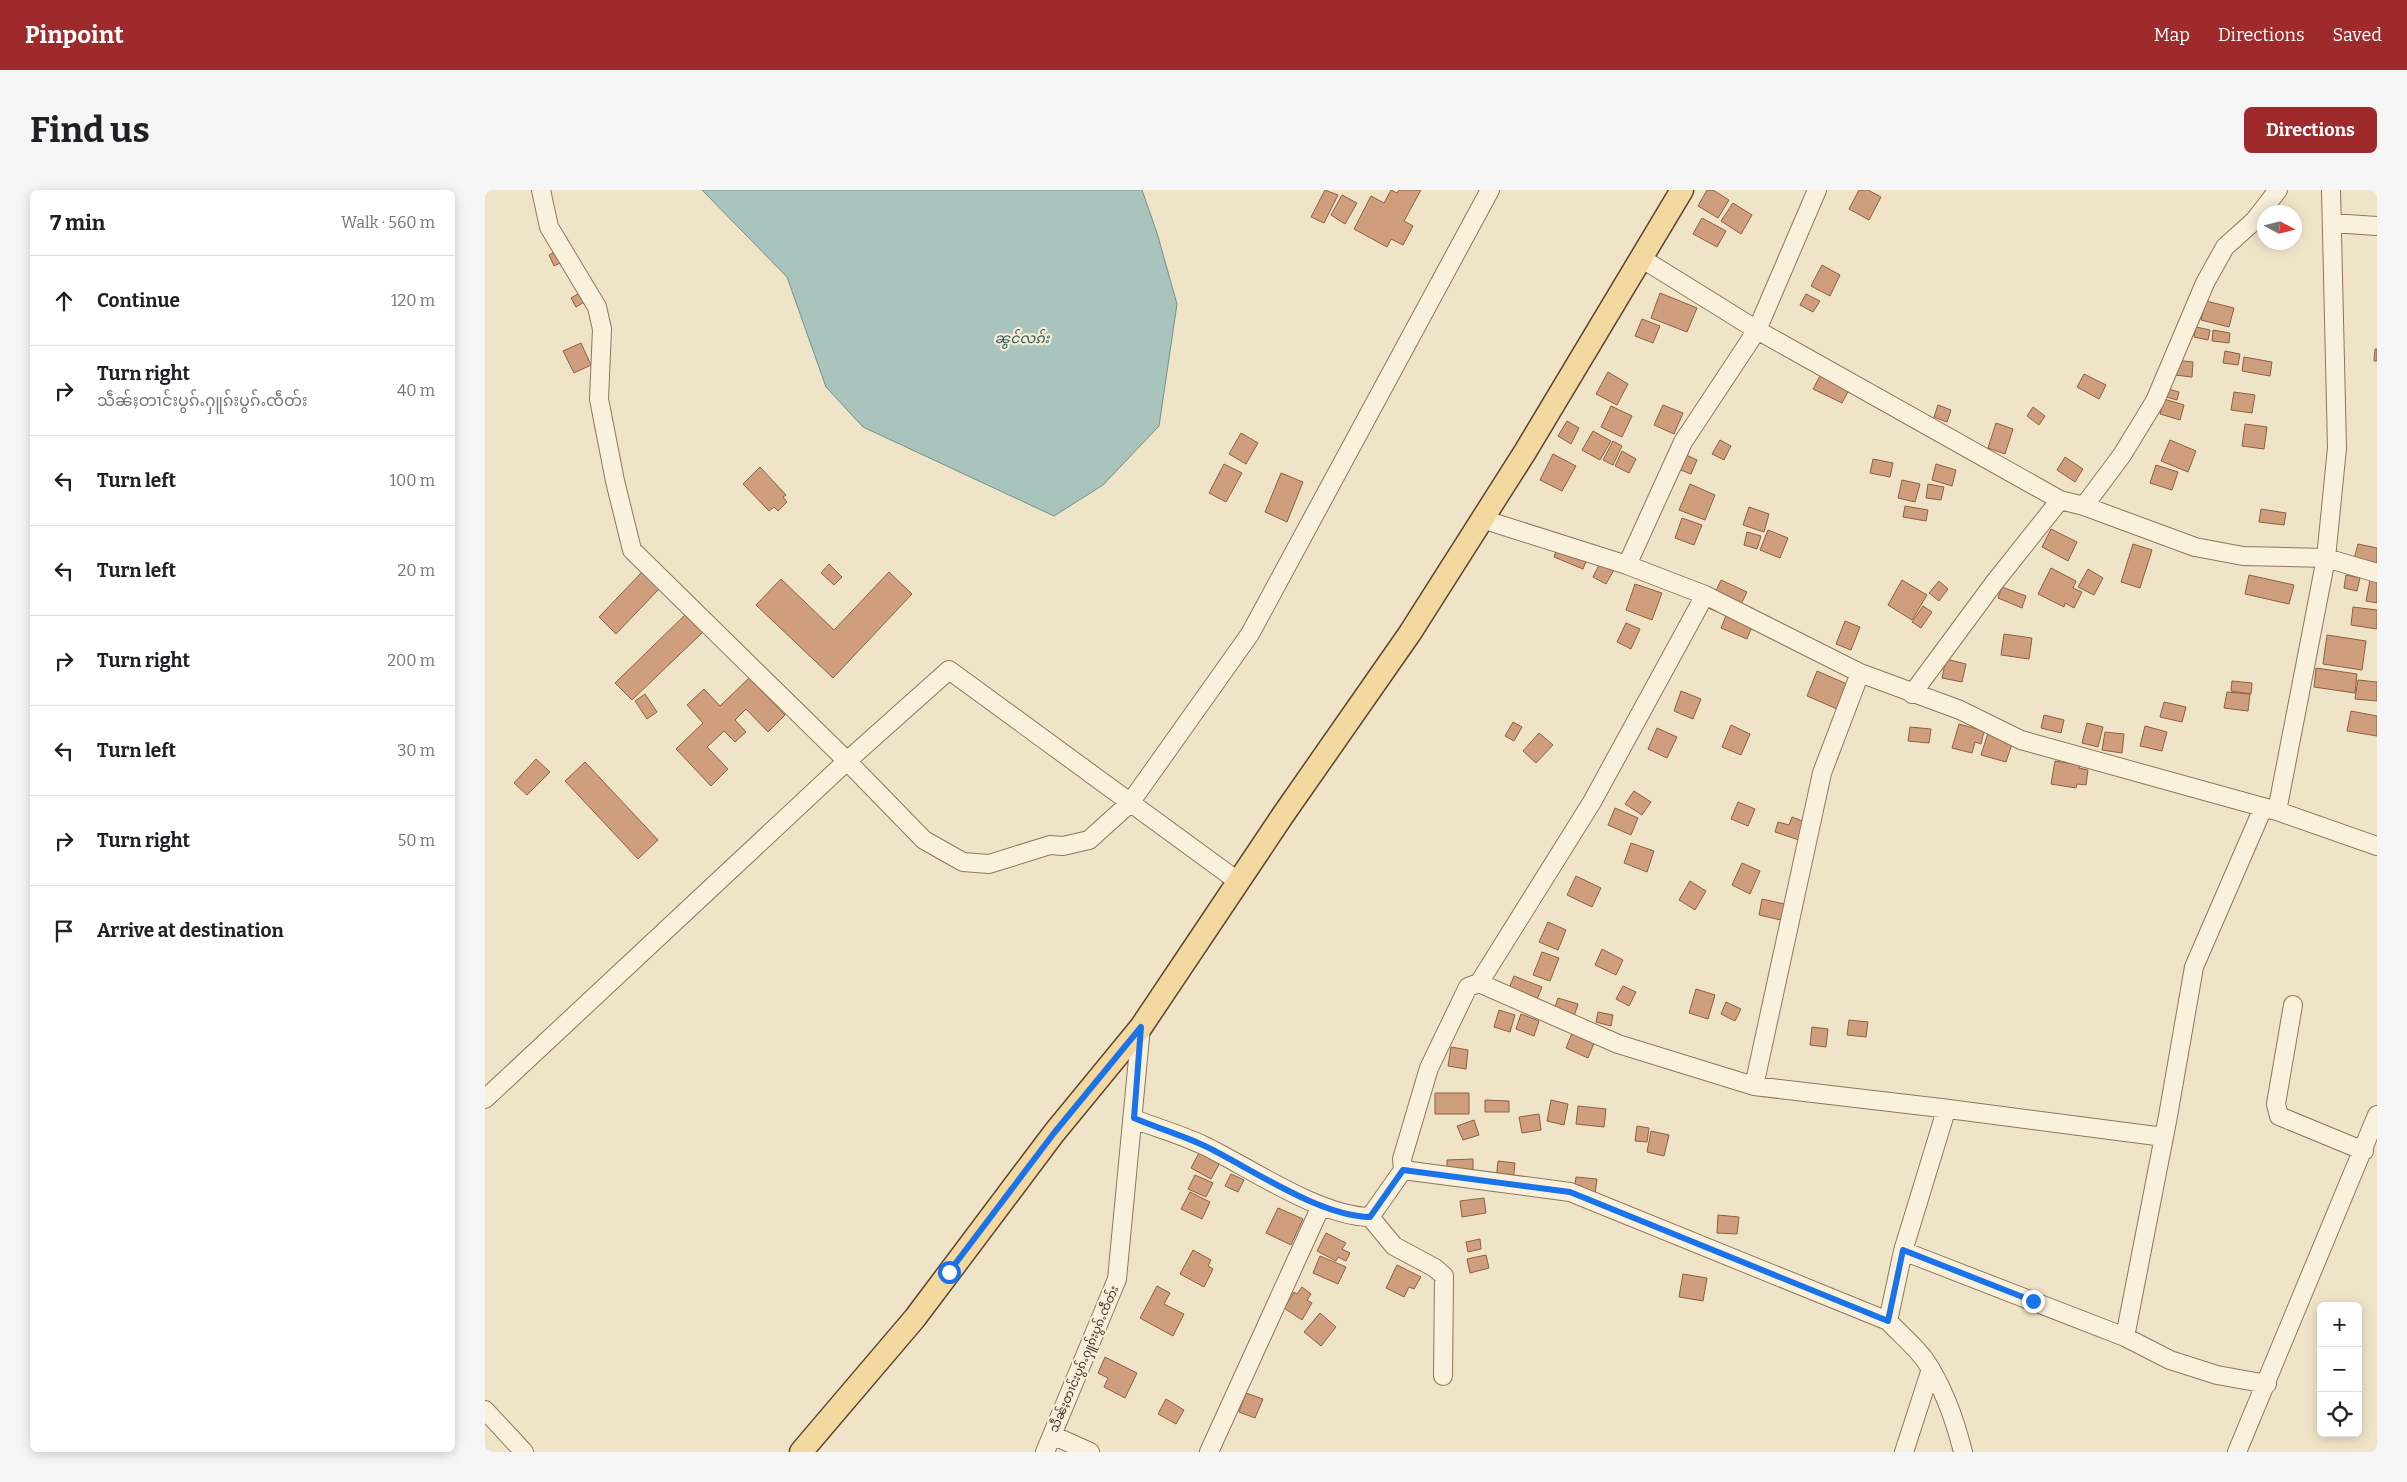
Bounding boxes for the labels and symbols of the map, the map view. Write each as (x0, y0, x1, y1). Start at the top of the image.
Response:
north arrow (2257, 205, 2302, 250)
water label: ၼွင်လၵ်း (995, 328, 1051, 349)
route start (938, 1261, 961, 1284)
street label: သဵၼ်ႈတၢင်းပွၵ်ႉႁူၵ်းပွၵ်ႉၸဵတ်း (1045, 1283, 1124, 1436)
route end (2022, 1290, 2045, 1313)

